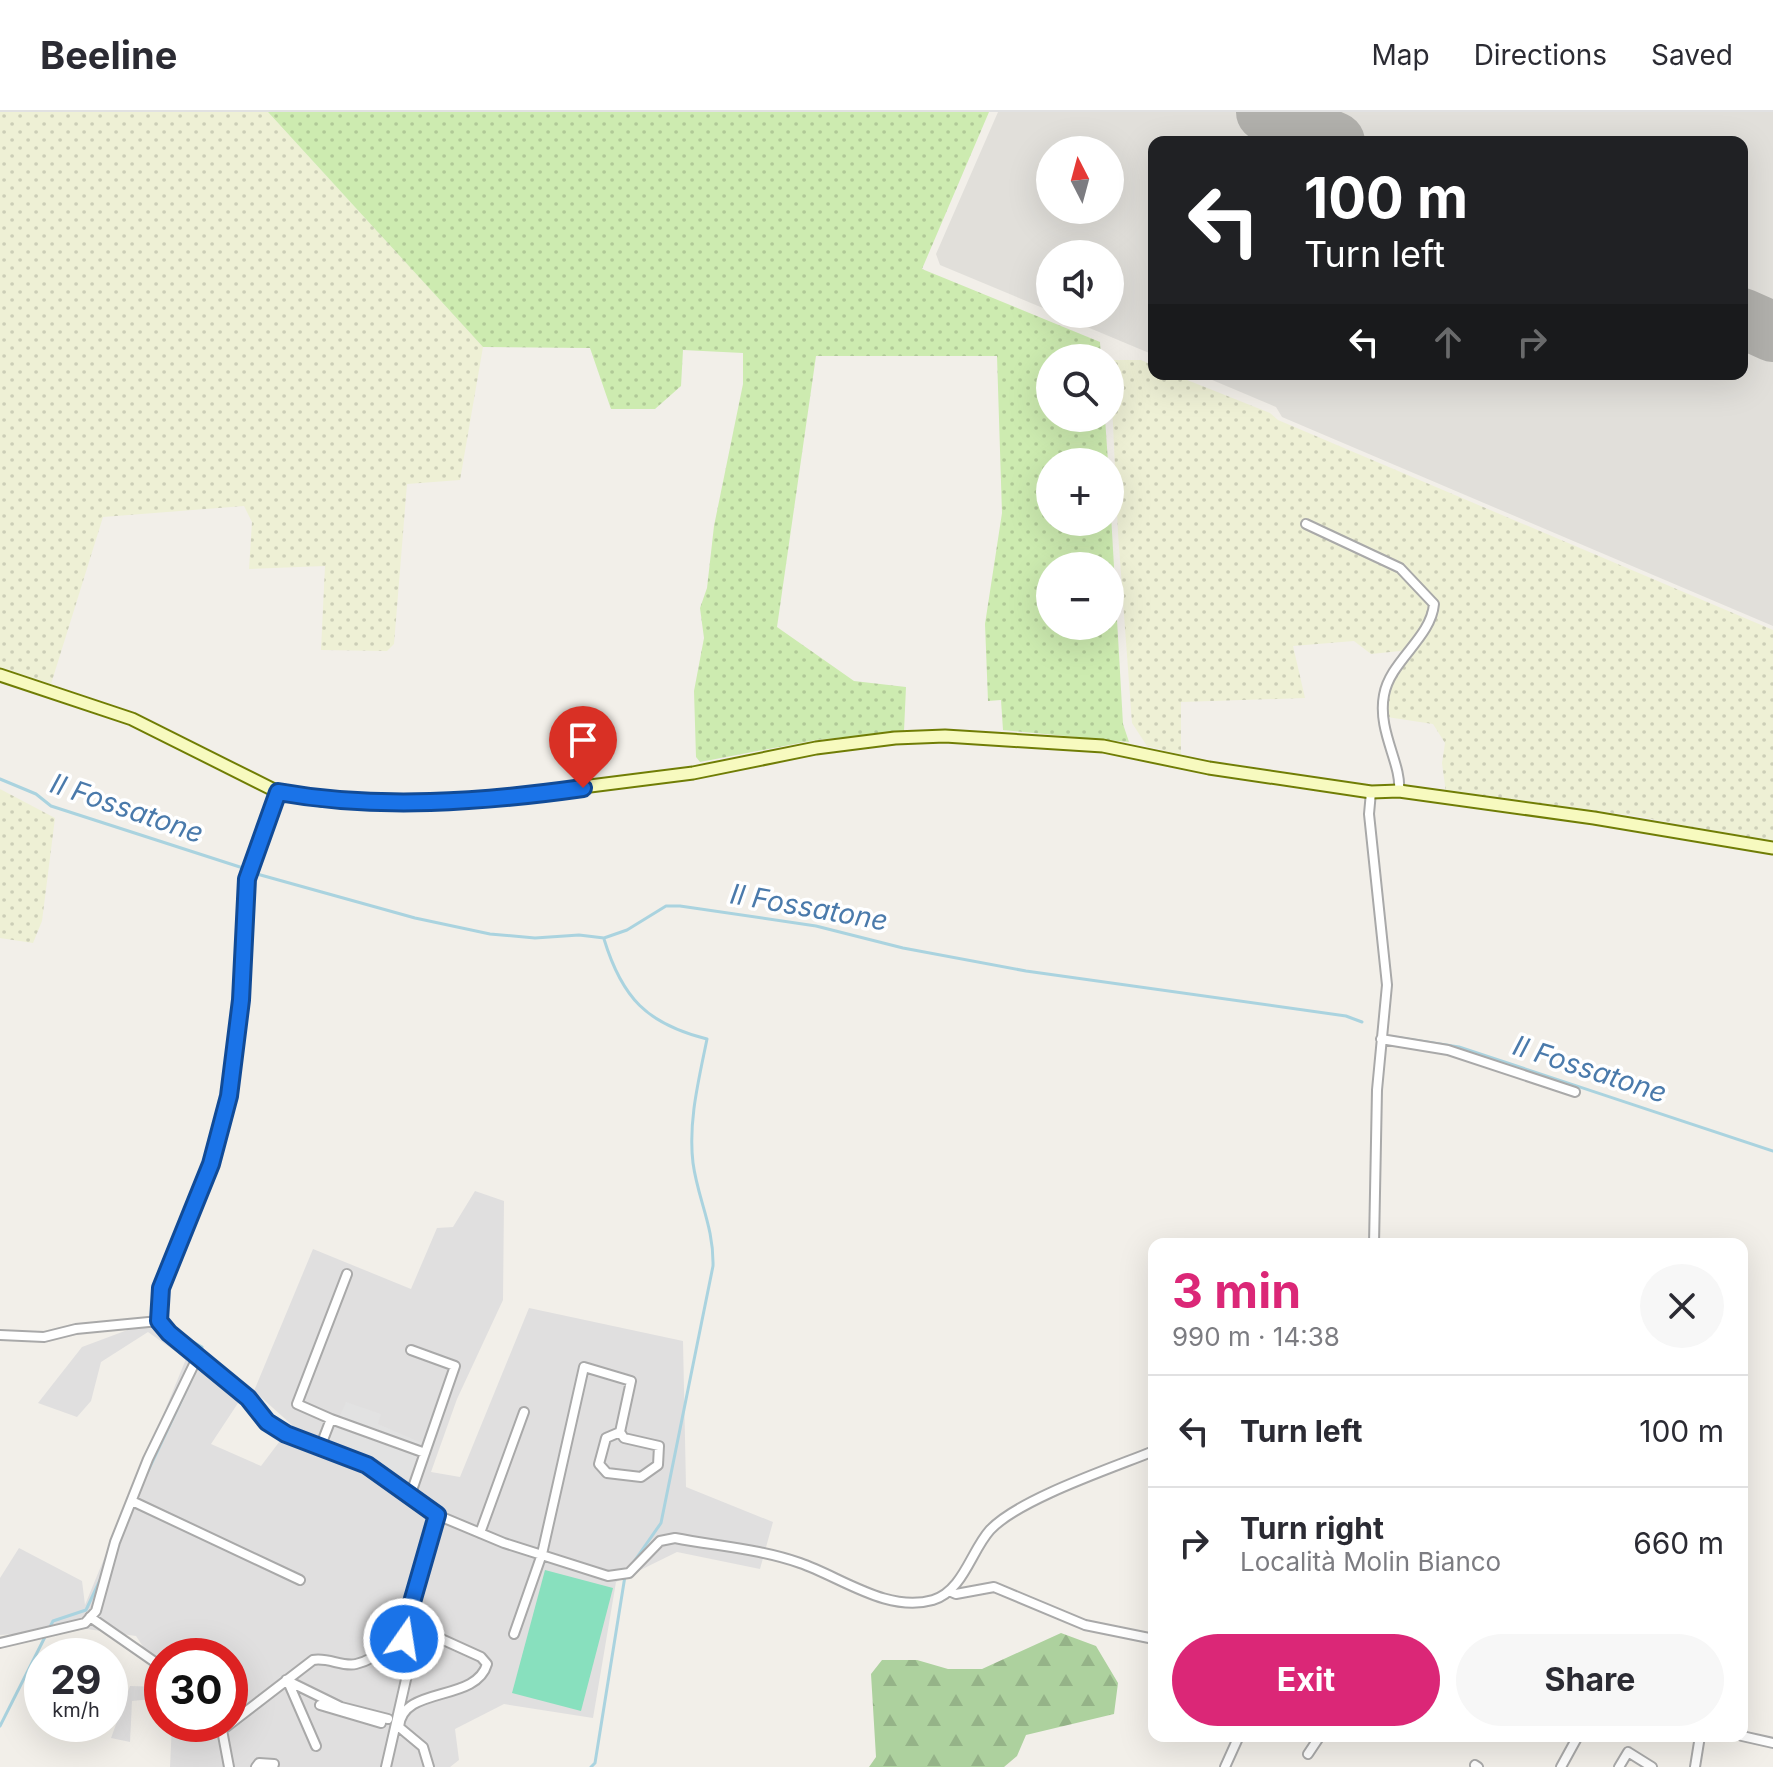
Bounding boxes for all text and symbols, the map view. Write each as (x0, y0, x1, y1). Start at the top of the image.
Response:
text: Beeline (40, 32, 177, 78)
text: Map (1371, 38, 1430, 72)
text: Directions (1474, 38, 1607, 72)
text: Saved (1651, 38, 1733, 72)
north arrow (1036, 136, 1124, 224)
map controls (1036, 136, 1124, 640)
text: 100 m (1304, 164, 1468, 232)
icon: left (1172, 168, 1276, 272)
text: Turn left (1304, 232, 1445, 276)
button: sound (1036, 240, 1124, 328)
icon: left (1342, 320, 1386, 364)
icon: ahead (1426, 320, 1470, 364)
icon: right (1510, 320, 1554, 364)
button: search (1036, 344, 1124, 432)
button: + (1036, 448, 1124, 536)
button: − (1036, 552, 1124, 640)
pin (549, 706, 617, 788)
icon: arrive (561, 718, 605, 762)
water label: Il Fossatone (46, 766, 208, 850)
water label: Il Fossatone (728, 876, 890, 938)
water label: Il Fossatone (1509, 1028, 1671, 1110)
text: 3 min (1172, 1261, 1301, 1320)
button: close (1640, 1264, 1724, 1348)
text: 990 m · 14:38 (1172, 1321, 1340, 1352)
icon: left (1172, 1409, 1216, 1453)
text: Turn left (1240, 1413, 1362, 1449)
text: 100 m (1639, 1413, 1724, 1449)
text: Turn right (1240, 1510, 1384, 1546)
icon: right (1172, 1521, 1216, 1565)
text: 660 m (1633, 1525, 1724, 1561)
text: Località Molin Bianco (1240, 1546, 1501, 1577)
position arrow (362, 1597, 446, 1681)
button: Exit (1172, 1634, 1440, 1726)
button: Share (1456, 1634, 1724, 1726)
speed limit sign: 30 (144, 1638, 248, 1742)
text: 29 (50, 1655, 102, 1704)
text: km/h (52, 1698, 100, 1722)

